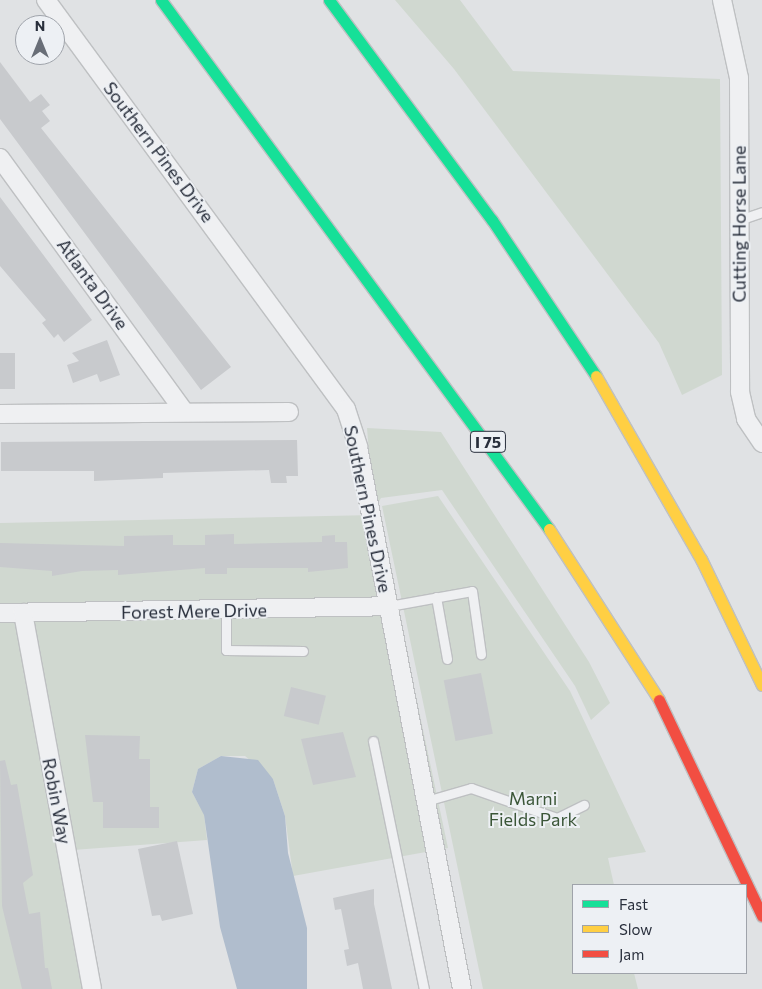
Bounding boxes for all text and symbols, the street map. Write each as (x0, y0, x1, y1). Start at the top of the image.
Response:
north arrow (15, 15, 65, 65)
text: N (35, 17, 45, 34)
street label: Southern Pines Drive (99, 77, 219, 227)
street label: Cutting Horse Lane (728, 145, 750, 303)
street label: Atlanta Drive (53, 234, 133, 334)
street label: Southern Pines Drive (340, 423, 396, 595)
road number: I 75 (469, 428, 507, 456)
street label: Forest Mere Drive (121, 599, 267, 623)
street label: Robin Way (38, 756, 76, 846)
park label: Marni Fields Park (489, 788, 577, 831)
legend (572, 884, 747, 974)
text: Fast (619, 895, 648, 913)
text: Slow (619, 920, 652, 938)
text: Jam (619, 945, 644, 963)

